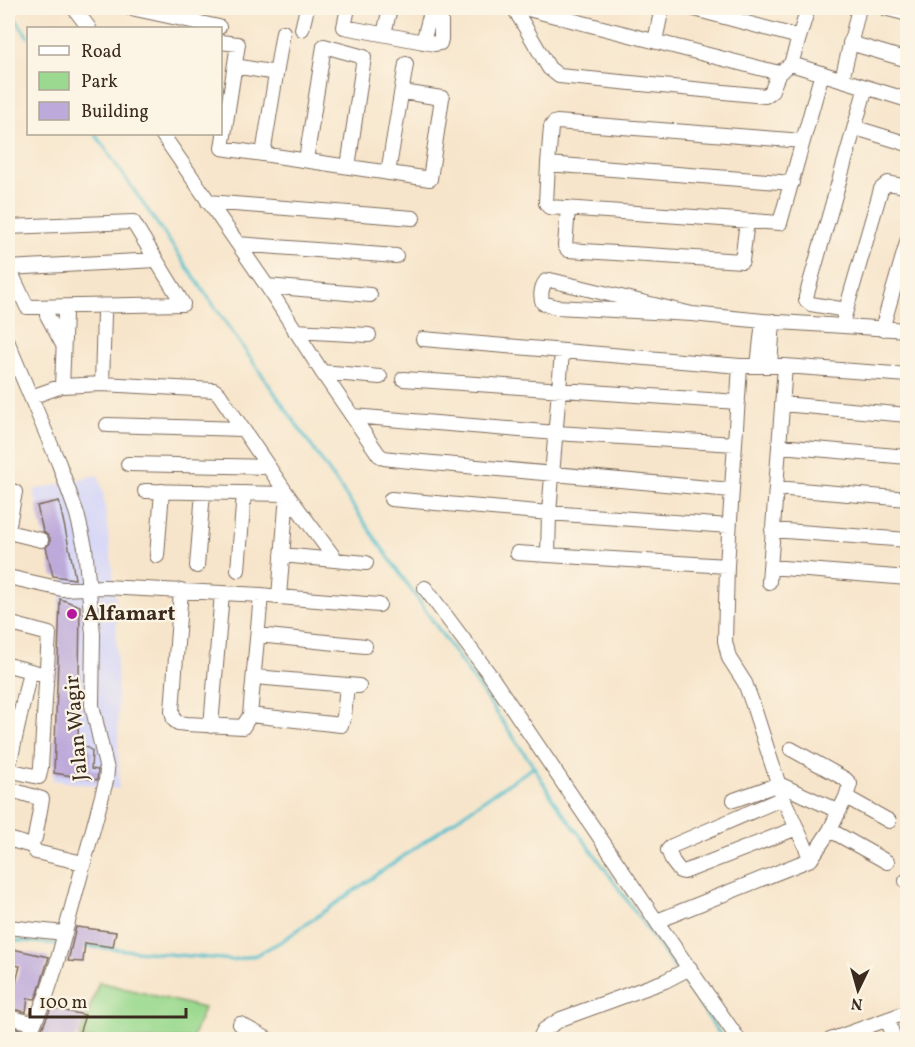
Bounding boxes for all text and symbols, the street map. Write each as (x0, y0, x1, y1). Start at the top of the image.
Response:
legend (27, 27, 222, 135)
text: Road (81, 40, 122, 65)
text: Park (81, 70, 118, 95)
text: Building (81, 100, 149, 125)
place label: Alfamart (84, 600, 176, 629)
marker: Alfamart (65, 607, 79, 621)
street label: Jalan Wagir (58, 674, 96, 782)
north arrow (828, 960, 888, 1020)
scale bar (30, 981, 186, 1019)
text: 100 m (39, 991, 88, 1016)
text: N (850, 991, 864, 1014)

